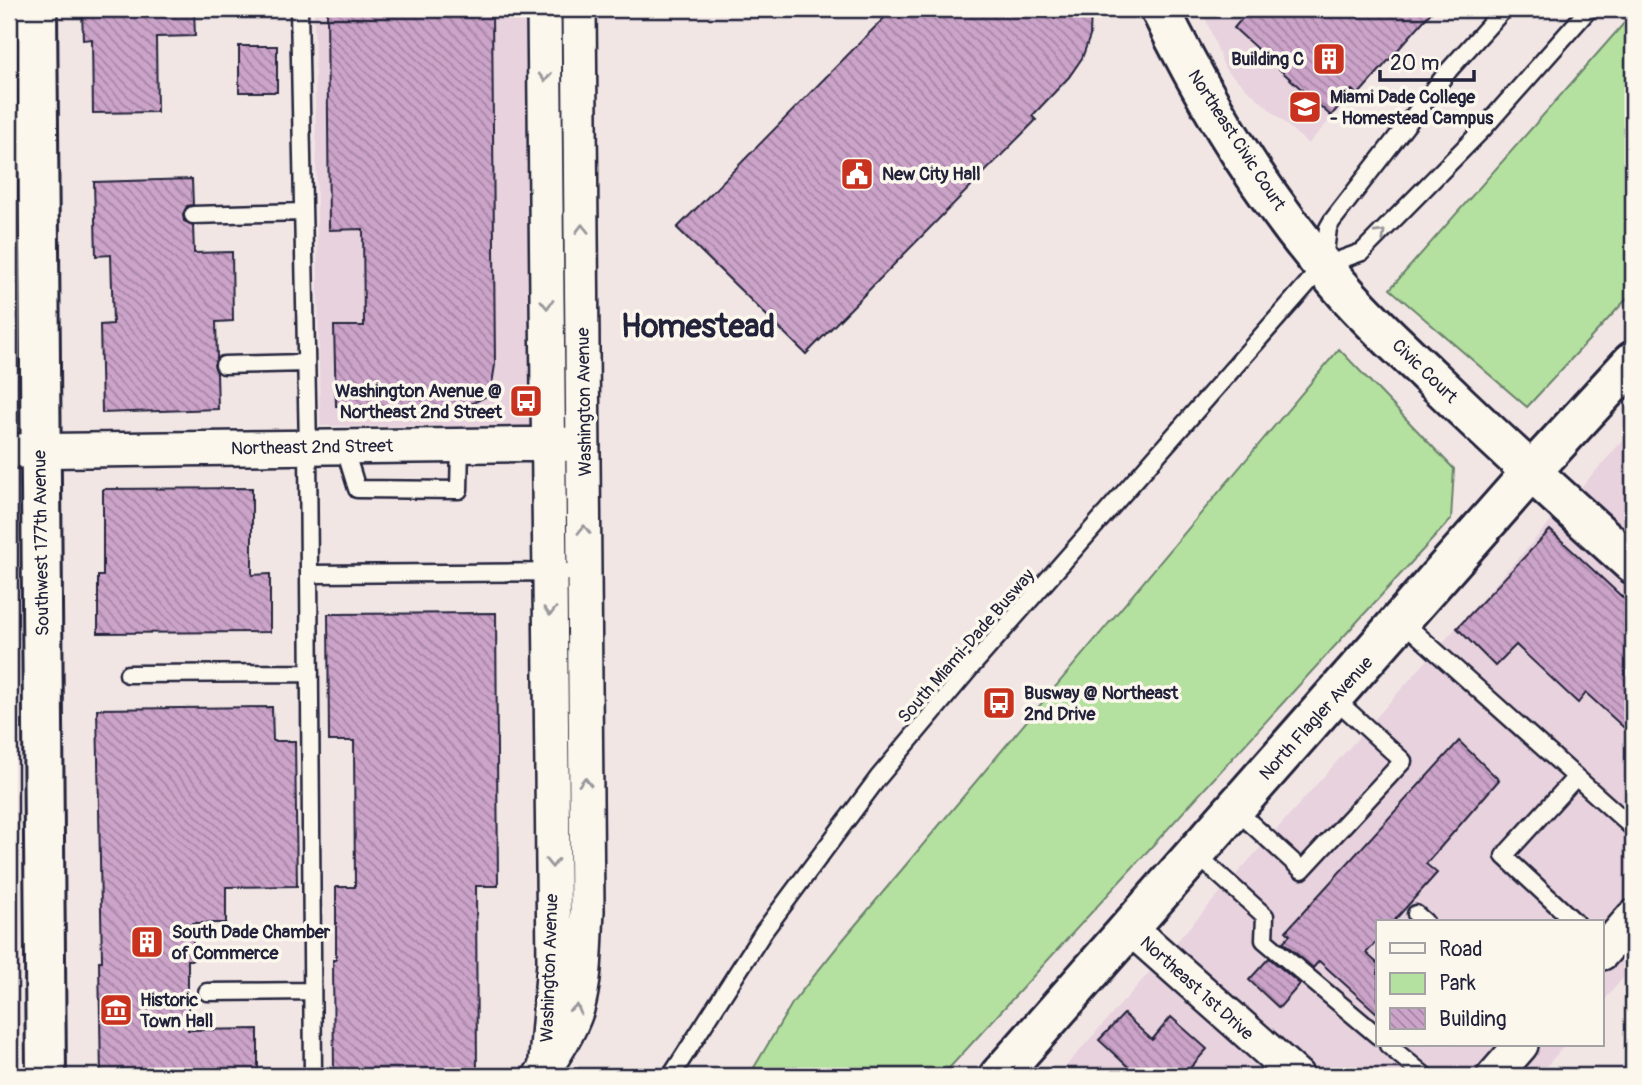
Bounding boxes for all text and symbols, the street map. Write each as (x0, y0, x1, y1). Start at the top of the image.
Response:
scale bar (1380, 38, 1474, 82)
building icon: Building C (1310, 40, 1348, 78)
place label: Building C (1231, 48, 1304, 71)
text: 20 m (1390, 50, 1439, 77)
street label: Northeast Civic Court (1183, 66, 1291, 216)
one-way arrow (537, 72, 553, 83)
place label: Miami Dade College - Homestead Campus (1330, 86, 1494, 130)
school or university icon: Miami Dade College - Homestead Campus (1286, 88, 1324, 126)
public building icon: New City Hall (838, 155, 876, 193)
place label: New City Hall (882, 163, 981, 186)
one-way arrow (574, 223, 590, 233)
one-way arrow (1373, 229, 1386, 242)
one-way arrow (539, 300, 555, 310)
district label: Homestead (621, 307, 775, 347)
street label: Washington Avenue (572, 327, 597, 477)
street label: Civic Court (1387, 334, 1463, 409)
place label: Washington Avenue @ Northeast 2nd Street (335, 380, 503, 424)
bus stop icon: Washington Avenue @ Northeast 2nd Street (507, 382, 545, 420)
street label: Northeast 2nd Street (231, 435, 394, 460)
street label: Southwest 177th Avenue (28, 450, 55, 636)
one-way arrow (576, 524, 592, 535)
street label: South Miami-Dade Busway (893, 564, 1040, 728)
one-way arrow (542, 606, 558, 616)
street label: North Flagler Avenue (1255, 651, 1378, 785)
place label: Busway @ Northeast 2nd Drive (1024, 682, 1179, 726)
bus stop icon: Busway @ Northeast 2nd Drive (980, 684, 1018, 722)
one-way arrow (577, 776, 593, 787)
one-way arrow (544, 858, 560, 868)
street label: Washington Avenue (535, 893, 564, 1043)
legend (1376, 920, 1604, 1046)
place label: South Dade Chamber of Commerce (171, 921, 331, 965)
building icon: South Dade Chamber of Commerce (128, 923, 166, 961)
street label: Northeast 1st Drive (1135, 931, 1258, 1046)
text: Road (1439, 936, 1483, 963)
text: Park (1439, 970, 1476, 997)
place label: Historic Town Hall (139, 989, 213, 1033)
museum icon: Historic Town Hall (97, 991, 135, 1029)
one-way arrow (567, 1003, 582, 1015)
text: Building (1439, 1006, 1506, 1033)

